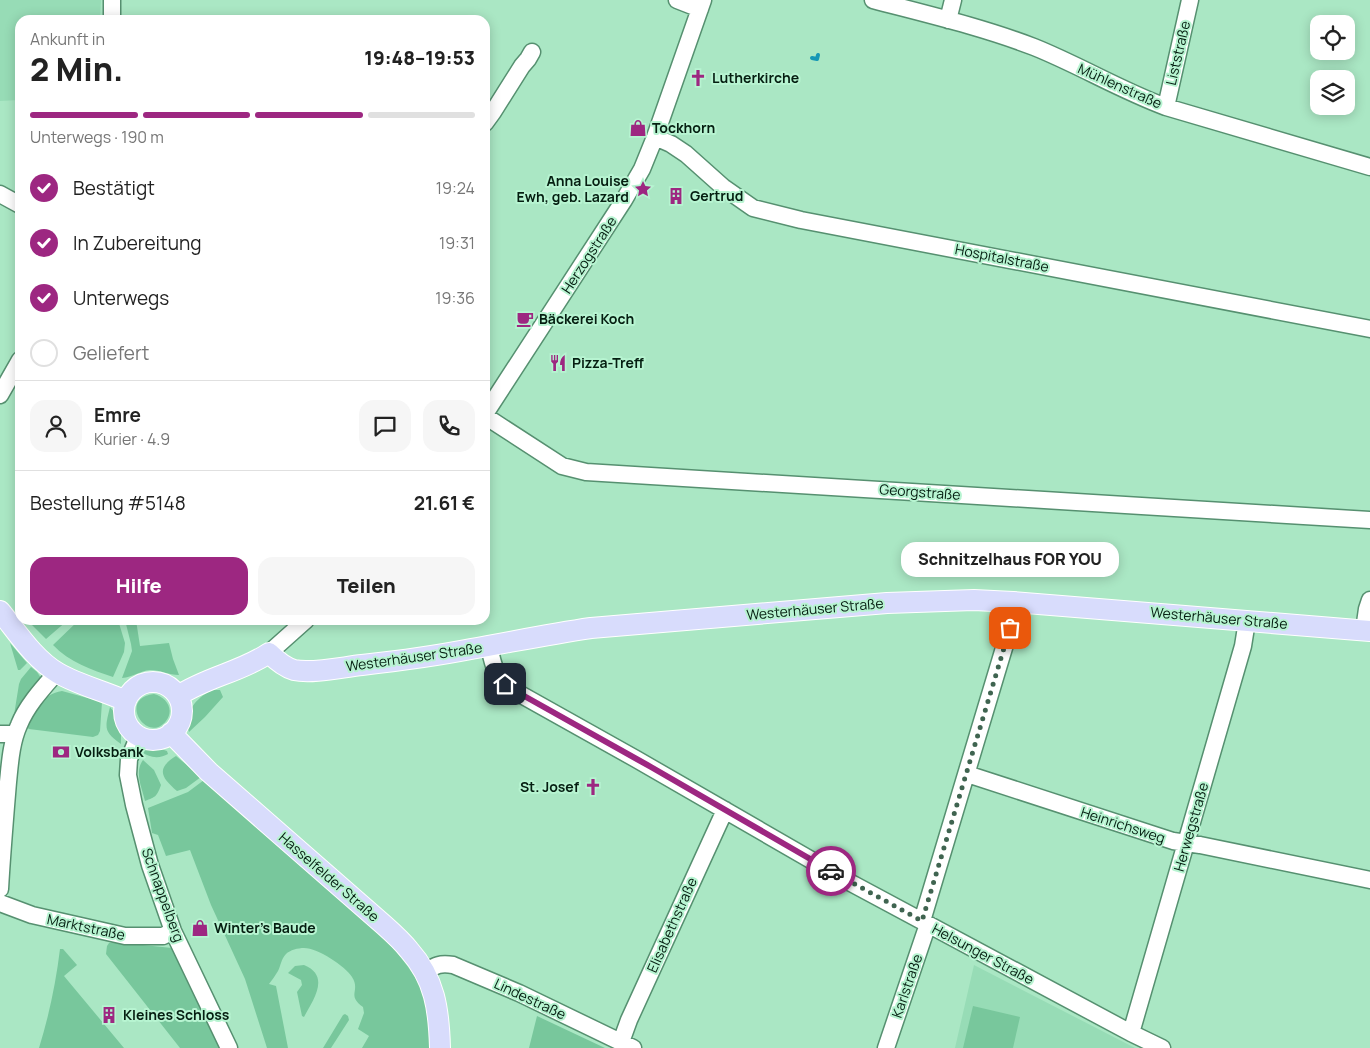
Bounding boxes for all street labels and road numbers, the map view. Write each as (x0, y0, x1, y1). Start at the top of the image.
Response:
street label: Liststraße (1161, 19, 1194, 87)
street label: Mühlenstraße (1075, 59, 1165, 113)
street label: Herzogstraße (557, 213, 621, 297)
street label: Hospitalstraße (953, 239, 1051, 276)
street label: Georgstraße (879, 479, 961, 504)
street label: Westerhäuser Straße (746, 593, 884, 624)
street label: Westerhäuser Straße (1150, 602, 1288, 633)
street label: Westerhäuser Straße (345, 638, 483, 675)
street label: Herwegstraße (1169, 780, 1212, 874)
street label: Heinrichsweg (1078, 802, 1168, 847)
street label: Hasselfelder Straße (275, 828, 384, 926)
street label: Schnappelberg (138, 845, 189, 944)
street label: Elisabethstraße (642, 874, 701, 975)
street label: Marktstraße (45, 909, 127, 944)
street label: Helsunger Straße (929, 919, 1037, 988)
street label: Karlstraße (887, 951, 926, 1020)
street label: Lindestraße (491, 974, 569, 1023)

